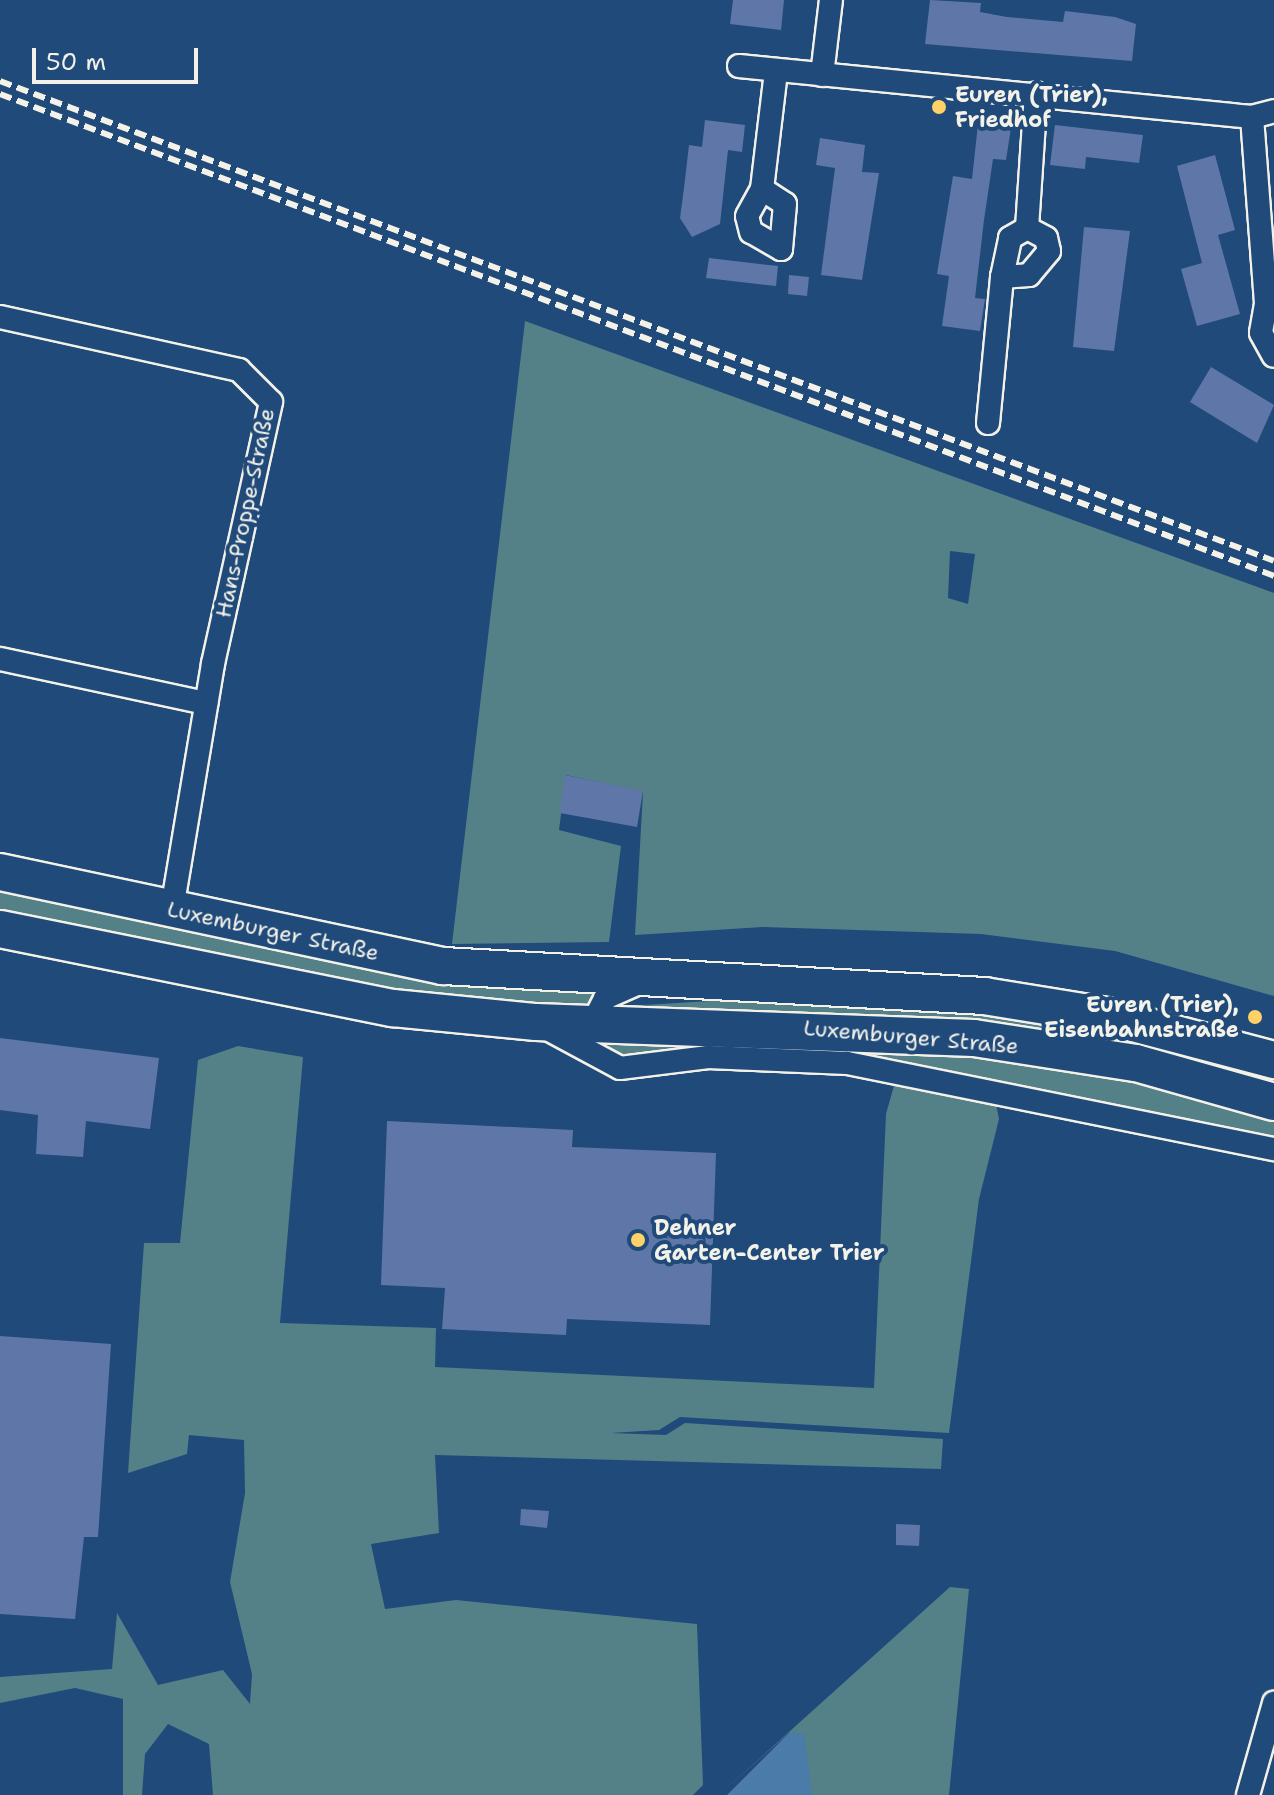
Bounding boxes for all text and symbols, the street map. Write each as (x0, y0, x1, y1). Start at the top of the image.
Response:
scale bar (36, 32, 202, 82)
text: 50 m (46, 46, 106, 78)
place label: Euren (Trier), Friedhof (955, 81, 1108, 132)
marker: Euren (Trier), Friedhof (930, 98, 948, 116)
street label: Hans-Proppe-Straße (210, 406, 280, 620)
street label: Luxemburger Straße (165, 896, 381, 966)
place label: Euren (Trier), Eisenbahnstraße (1044, 991, 1239, 1042)
marker: Euren (Trier), Eisenbahnstraße (1246, 1008, 1264, 1026)
street label: Luxemburger Straße (802, 1014, 1020, 1060)
place label: Dehner Garten-Center Trier (654, 1214, 885, 1266)
marker: Dehner Garten-Center Trier (629, 1231, 647, 1249)

